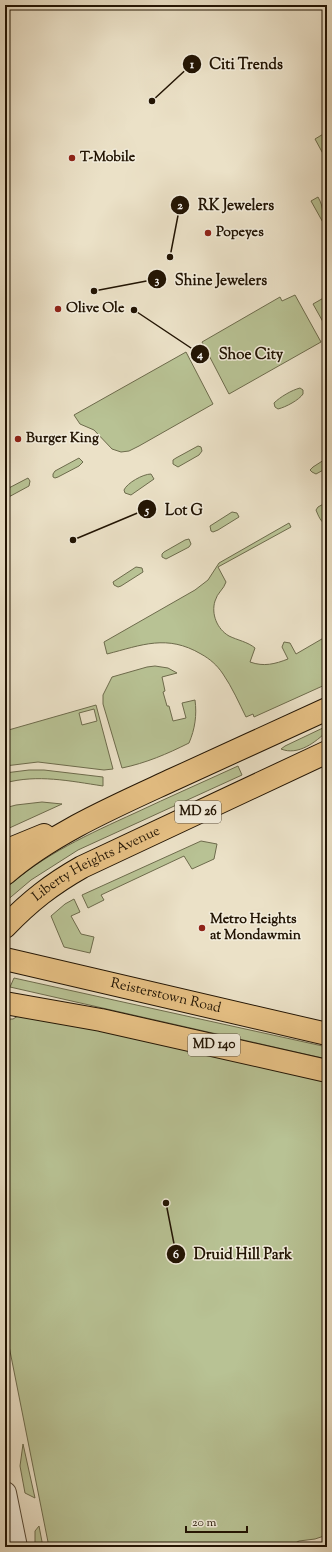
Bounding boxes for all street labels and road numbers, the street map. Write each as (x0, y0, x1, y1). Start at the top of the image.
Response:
road number: MD 26 (175, 801, 221, 823)
street label: Liberty Heights Avenue (28, 822, 164, 907)
street label: Reisterstown Road (108, 974, 223, 1019)
road number: MD 140 (188, 1034, 240, 1056)

